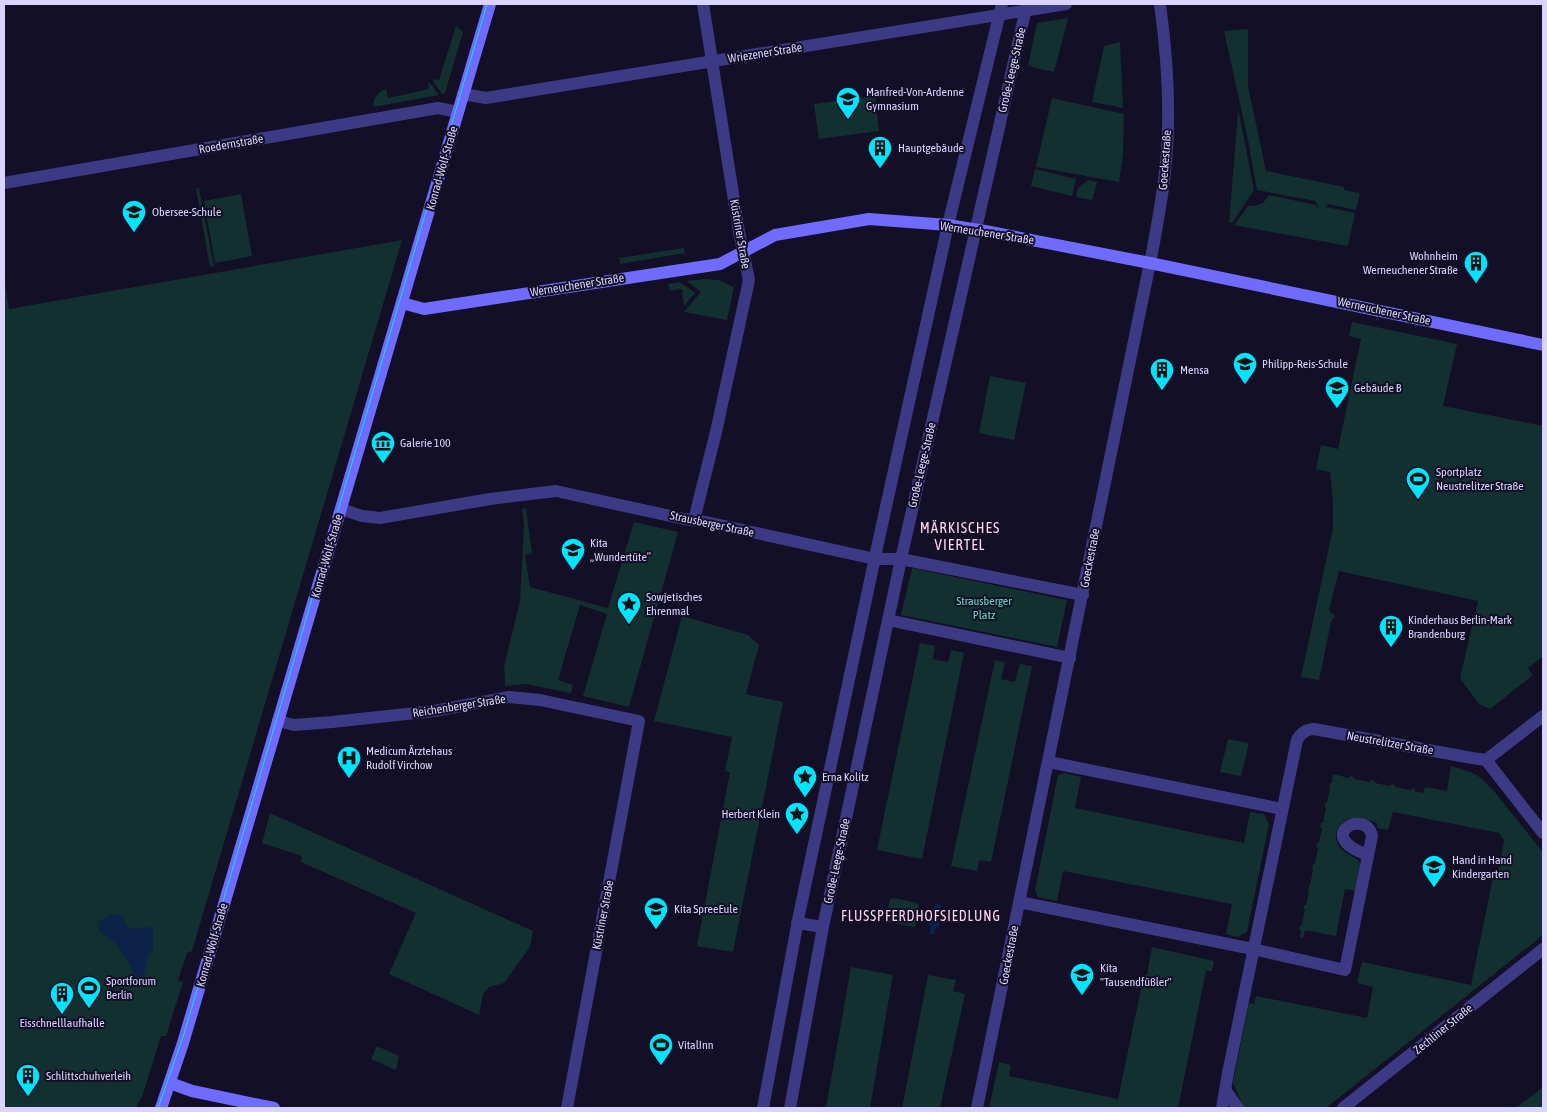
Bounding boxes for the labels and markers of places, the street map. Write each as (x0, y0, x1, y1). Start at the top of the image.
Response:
place label: Manfred-Von-Ardenne Gymnasium (866, 85, 964, 113)
school or university icon: Manfred-Von-Ardenne Gymnasium (835, 86, 861, 120)
building icon: Hauptgebäude (867, 135, 893, 169)
place label: Hauptgebäude (898, 141, 964, 155)
school or university icon: Obersee-Schule (121, 199, 147, 233)
place label: Obersee-Schule (152, 205, 221, 219)
place label: Wohnheim Werneuchener Straße (1363, 249, 1458, 277)
building icon: Wohnheim Werneuchener Straße (1463, 250, 1489, 284)
school or university icon: Philipp-Reis-Schule (1232, 351, 1258, 385)
building icon: Mensa (1149, 357, 1175, 391)
place label: Philipp-Reis-Schule (1262, 357, 1348, 371)
place label: Mensa (1180, 363, 1209, 377)
school or university icon: Gebäude B (1324, 375, 1350, 409)
place label: Gebäude B (1354, 381, 1402, 395)
museum icon: Galerie 100 (370, 430, 396, 464)
place label: Galerie 100 (400, 436, 451, 450)
place label: Sportplatz Neustrelitzer Straße (1436, 465, 1524, 493)
sports icon: Sportplatz Neustrelitzer Straße (1405, 466, 1431, 500)
place label: Kita „Wundertüte“ (590, 536, 651, 564)
school or university icon: Kita „Wundertüte“ (560, 537, 586, 571)
place label: Sowjetisches Ehrenmal (646, 590, 702, 618)
place icon: Sowjetisches Ehrenmal (616, 591, 642, 625)
place label: Kinderhaus Berlin-Mark Brandenburg (1408, 613, 1513, 641)
building icon: Kinderhaus Berlin-Mark Brandenburg (1378, 614, 1404, 648)
place label: Medicum Ärztehaus Rudolf Virchow (366, 744, 452, 772)
hospital icon: Medicum Ärztehaus Rudolf Virchow (336, 745, 362, 779)
place icon: Erna Kolitz (792, 764, 818, 798)
place label: Erna Kolitz (822, 770, 869, 784)
place icon: Herbert Klein (784, 801, 810, 835)
place label: Herbert Klein (721, 807, 780, 821)
place label: Hand in Hand Kindergarten (1452, 853, 1512, 881)
school or university icon: Hand in Hand Kindergarten (1421, 854, 1447, 888)
school or university icon: Kita SpreeEule (643, 896, 669, 930)
place label: Kita SpreeEule (674, 902, 738, 916)
place label: Kita "Tausendfüßler" (1100, 961, 1172, 989)
school or university icon: Kita "Tausendfüßler" (1069, 962, 1095, 996)
place label: Sportforum Berlin (106, 974, 156, 1002)
sports icon: Sportforum Berlin (76, 975, 102, 1009)
building icon: Eisschnelllaufhalle (49, 981, 75, 1015)
place label: Eisschnelllaufhalle (19, 1016, 105, 1030)
sports icon: VitalInn (648, 1032, 674, 1066)
place label: VitalInn (678, 1038, 714, 1052)
building icon: Schlittschuhverleih (15, 1063, 41, 1097)
place label: Schlittschuhverleih (46, 1069, 131, 1083)

